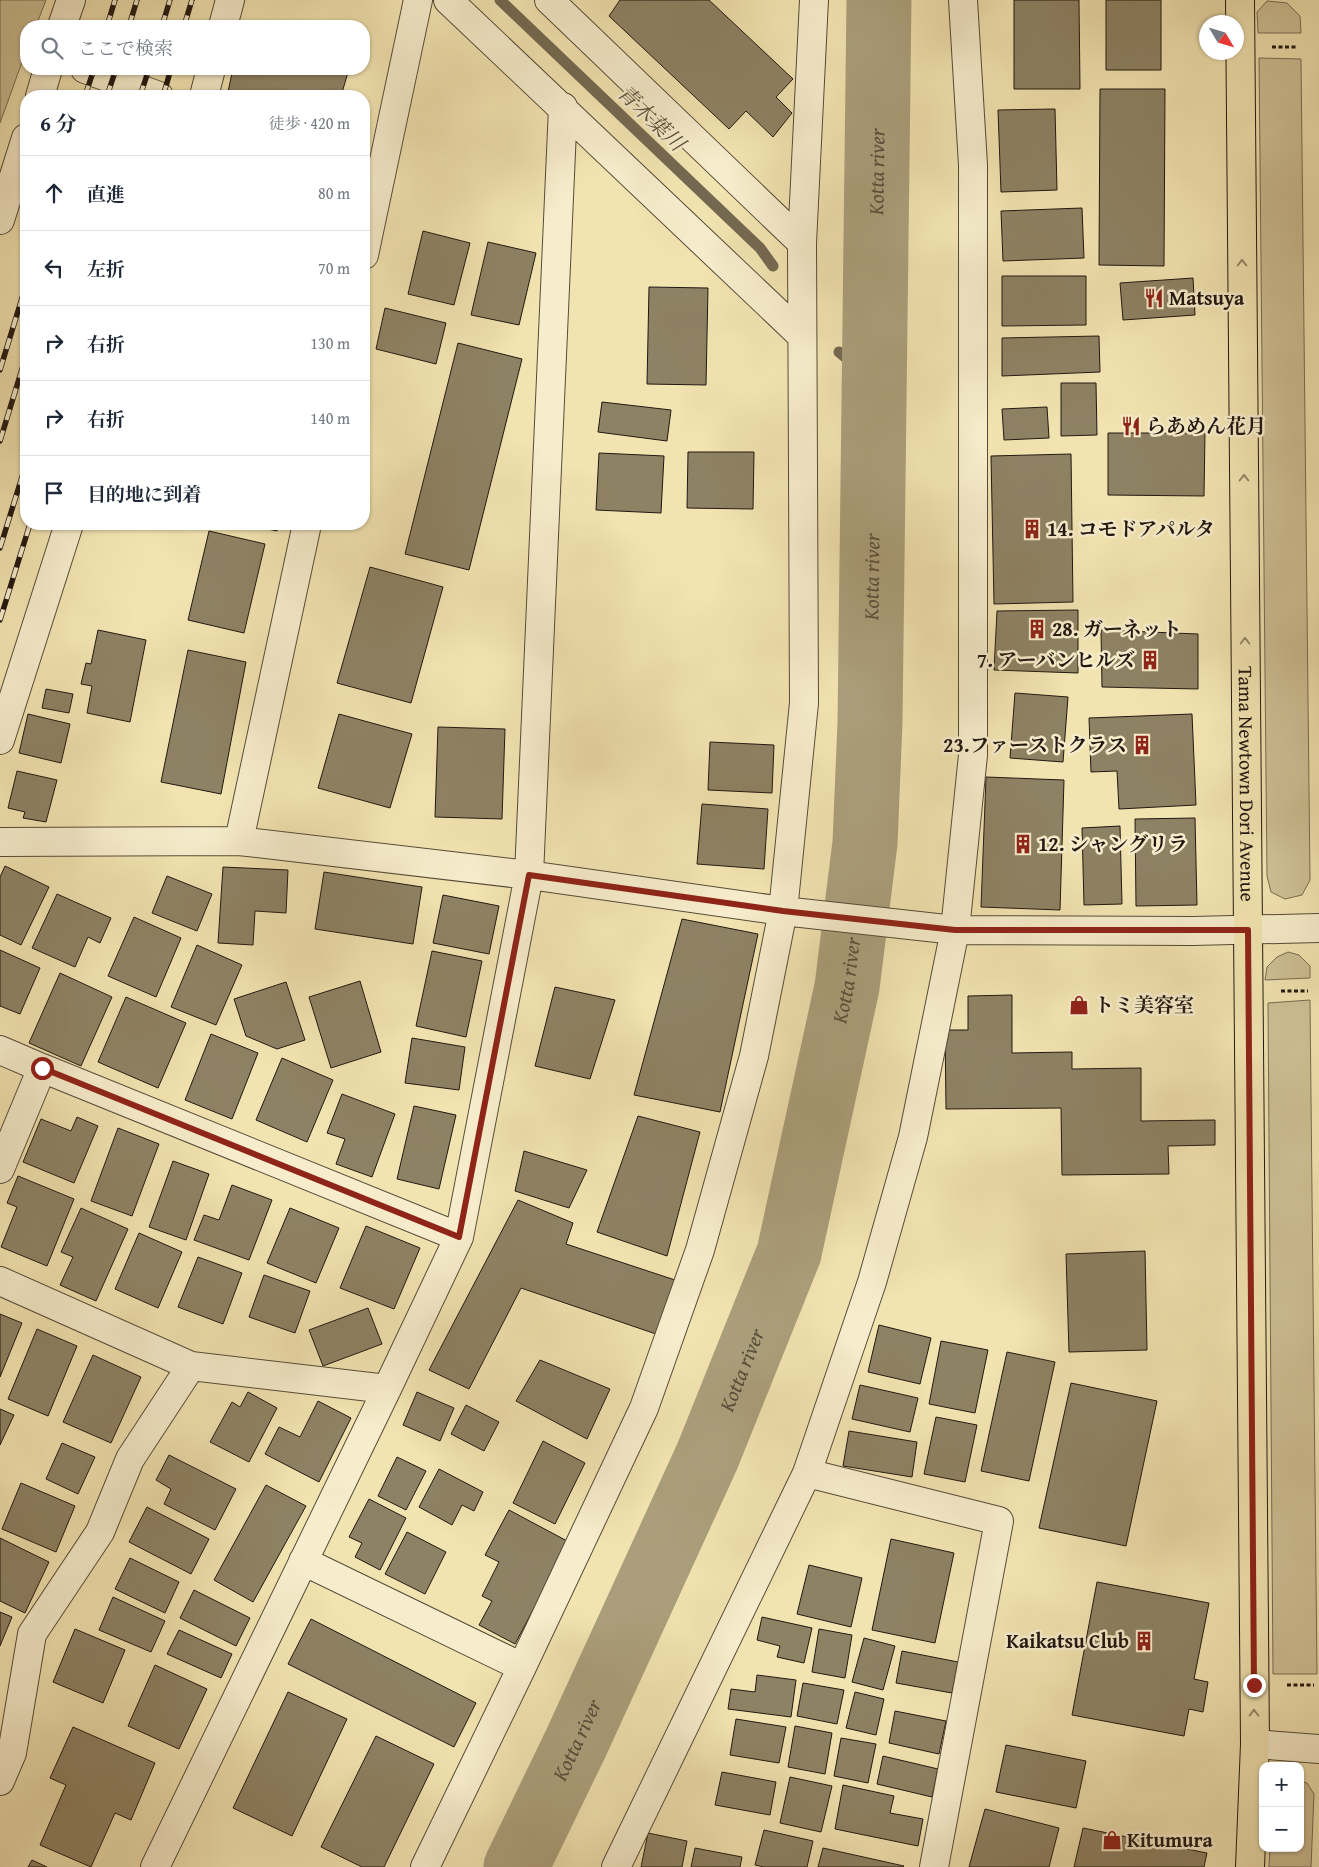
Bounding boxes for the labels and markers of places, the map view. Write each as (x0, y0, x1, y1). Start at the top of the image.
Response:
place label: Matsuya (1169, 283, 1245, 312)
restaurant icon: Matsuya (1143, 287, 1165, 309)
place label: らあめん花月 (1146, 411, 1266, 440)
restaurant icon: らあめん花月 (1120, 415, 1142, 437)
place label: 14. コモドアパルタ (1047, 514, 1215, 543)
building icon: 14. コモドアパルタ (1021, 518, 1043, 540)
place label: 28. ガーネット (1052, 614, 1182, 643)
building icon: 28. ガーネット (1026, 618, 1048, 640)
place label: 7. アーバンヒルズ (977, 645, 1135, 674)
building icon: 7. アーバンヒルズ (1139, 649, 1161, 671)
place label: 23.ファーストクラス (943, 730, 1127, 759)
building icon: 23.ファーストクラス (1131, 734, 1153, 756)
place label: 12. シャングリラ (1038, 829, 1188, 858)
building icon: 12. シャングリラ (1012, 833, 1034, 855)
place label: トミ美容室 (1094, 990, 1194, 1019)
shop icon: トミ美容室 (1068, 994, 1090, 1016)
place label: Kaikatsu Club (1006, 1626, 1129, 1655)
building icon: Kaikatsu Club (1133, 1630, 1155, 1652)
place label: Kitumura (1127, 1825, 1213, 1854)
shop icon: Kitumura (1101, 1829, 1123, 1851)

